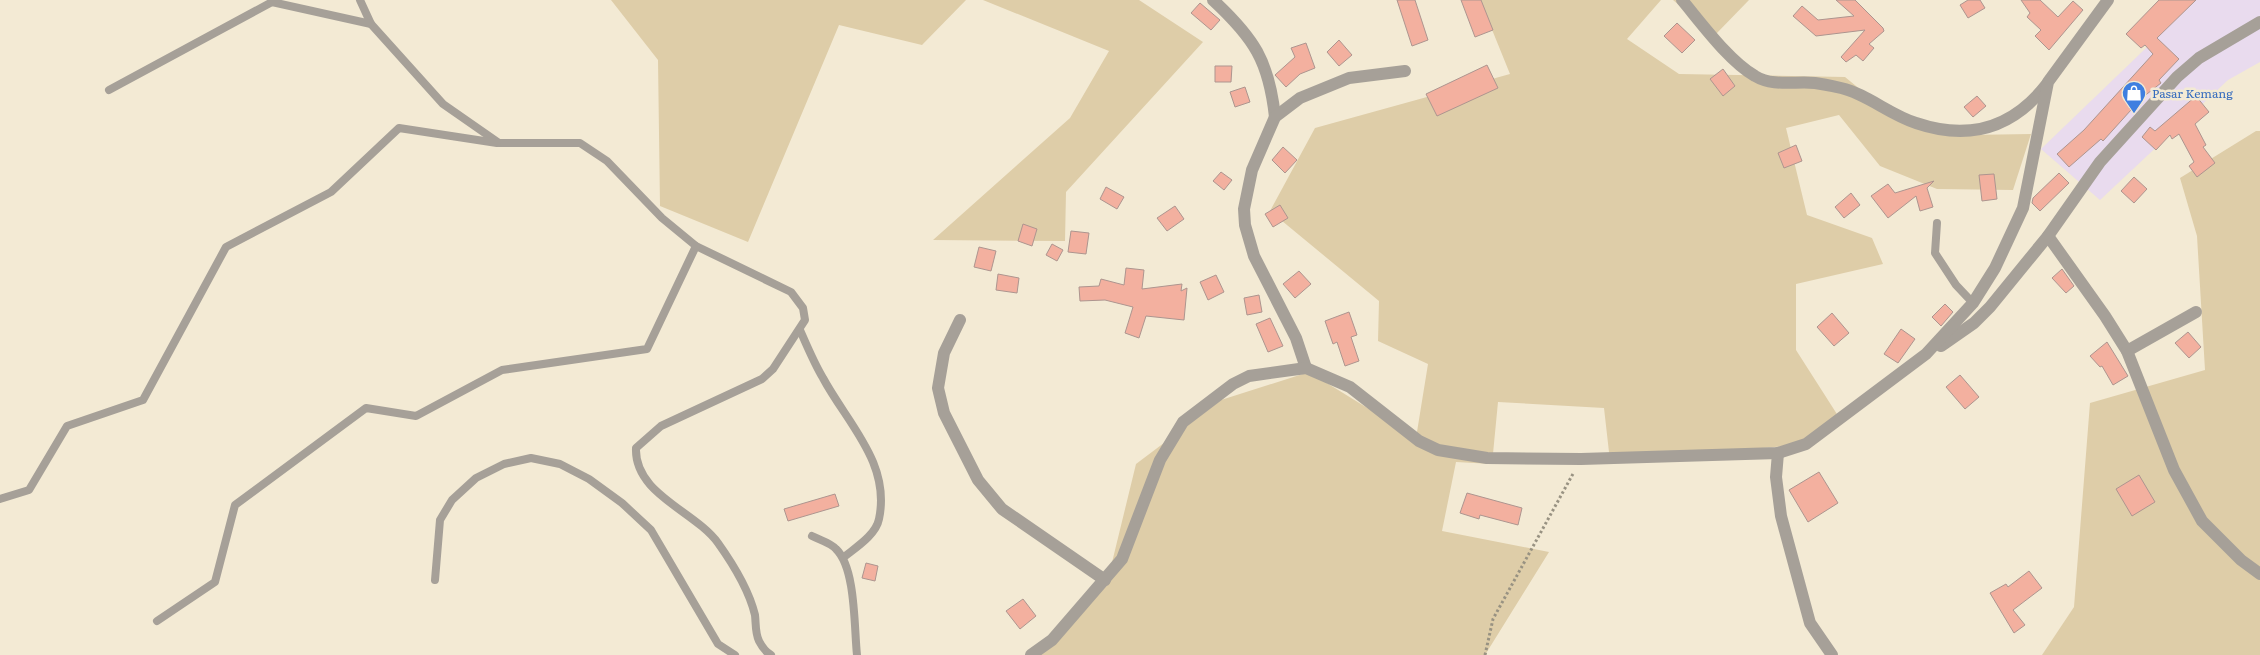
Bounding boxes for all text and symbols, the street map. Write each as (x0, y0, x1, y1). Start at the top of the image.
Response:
shop icon: Pasar Kemang (2121, 80, 2147, 114)
place label: Pasar Kemang (2152, 84, 2233, 102)

